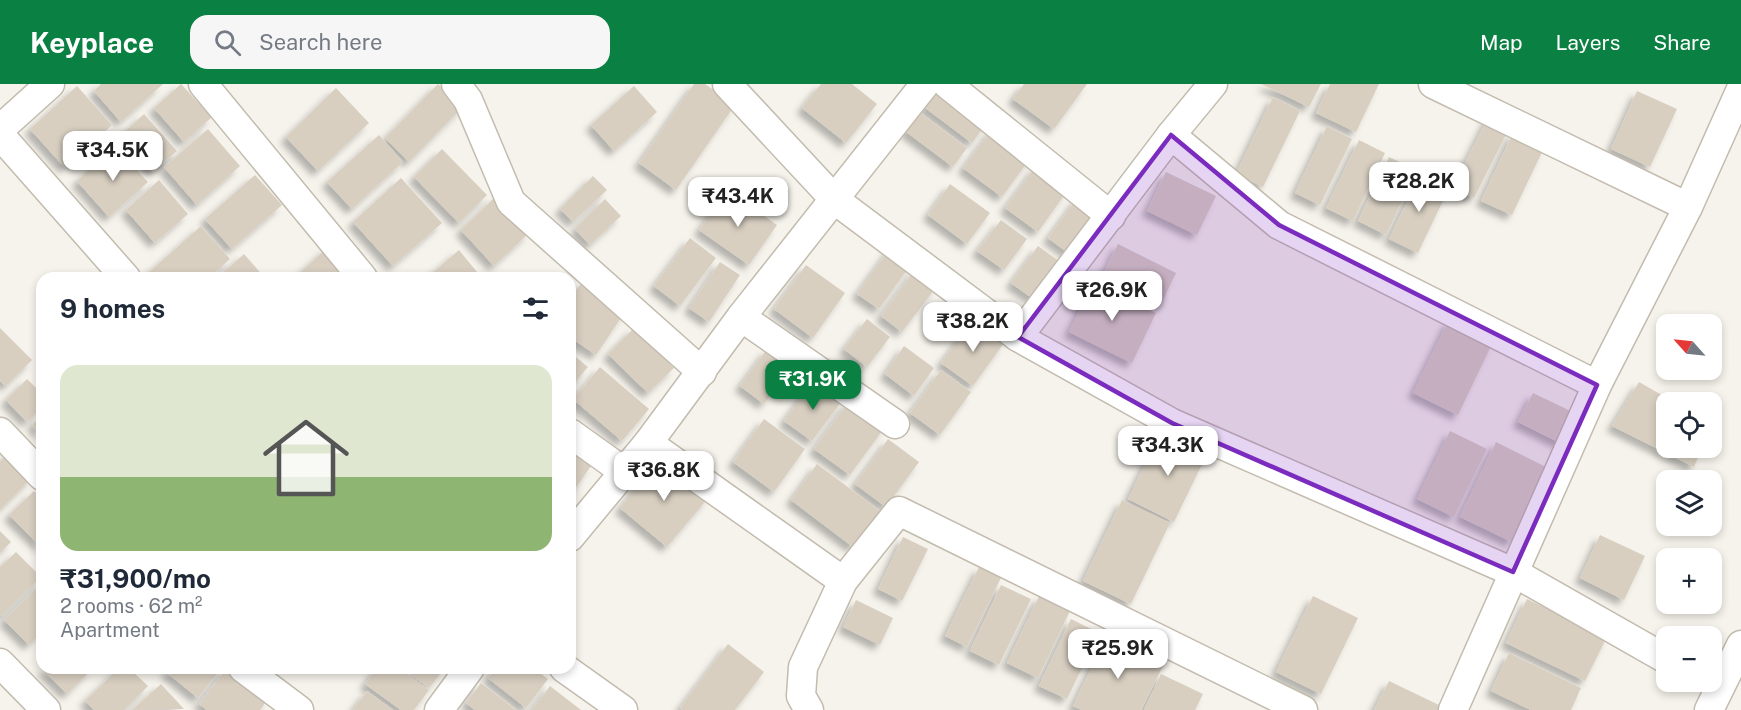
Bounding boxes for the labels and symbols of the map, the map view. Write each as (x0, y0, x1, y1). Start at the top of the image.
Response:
pin: ₹34.5K (64, 131, 162, 182)
pin: ₹28.2K (1370, 162, 1468, 213)
pin: ₹43.4K (689, 177, 787, 228)
pin: ₹26.9K (1063, 271, 1161, 322)
pin: ₹38.2K (924, 302, 1022, 353)
north arrow (1656, 314, 1722, 380)
pin: ₹31.9K (764, 360, 862, 411)
pin: ₹34.3K (1119, 426, 1217, 477)
pin: ₹36.8K (615, 451, 713, 502)
pin: ₹25.9K (1069, 629, 1167, 680)

